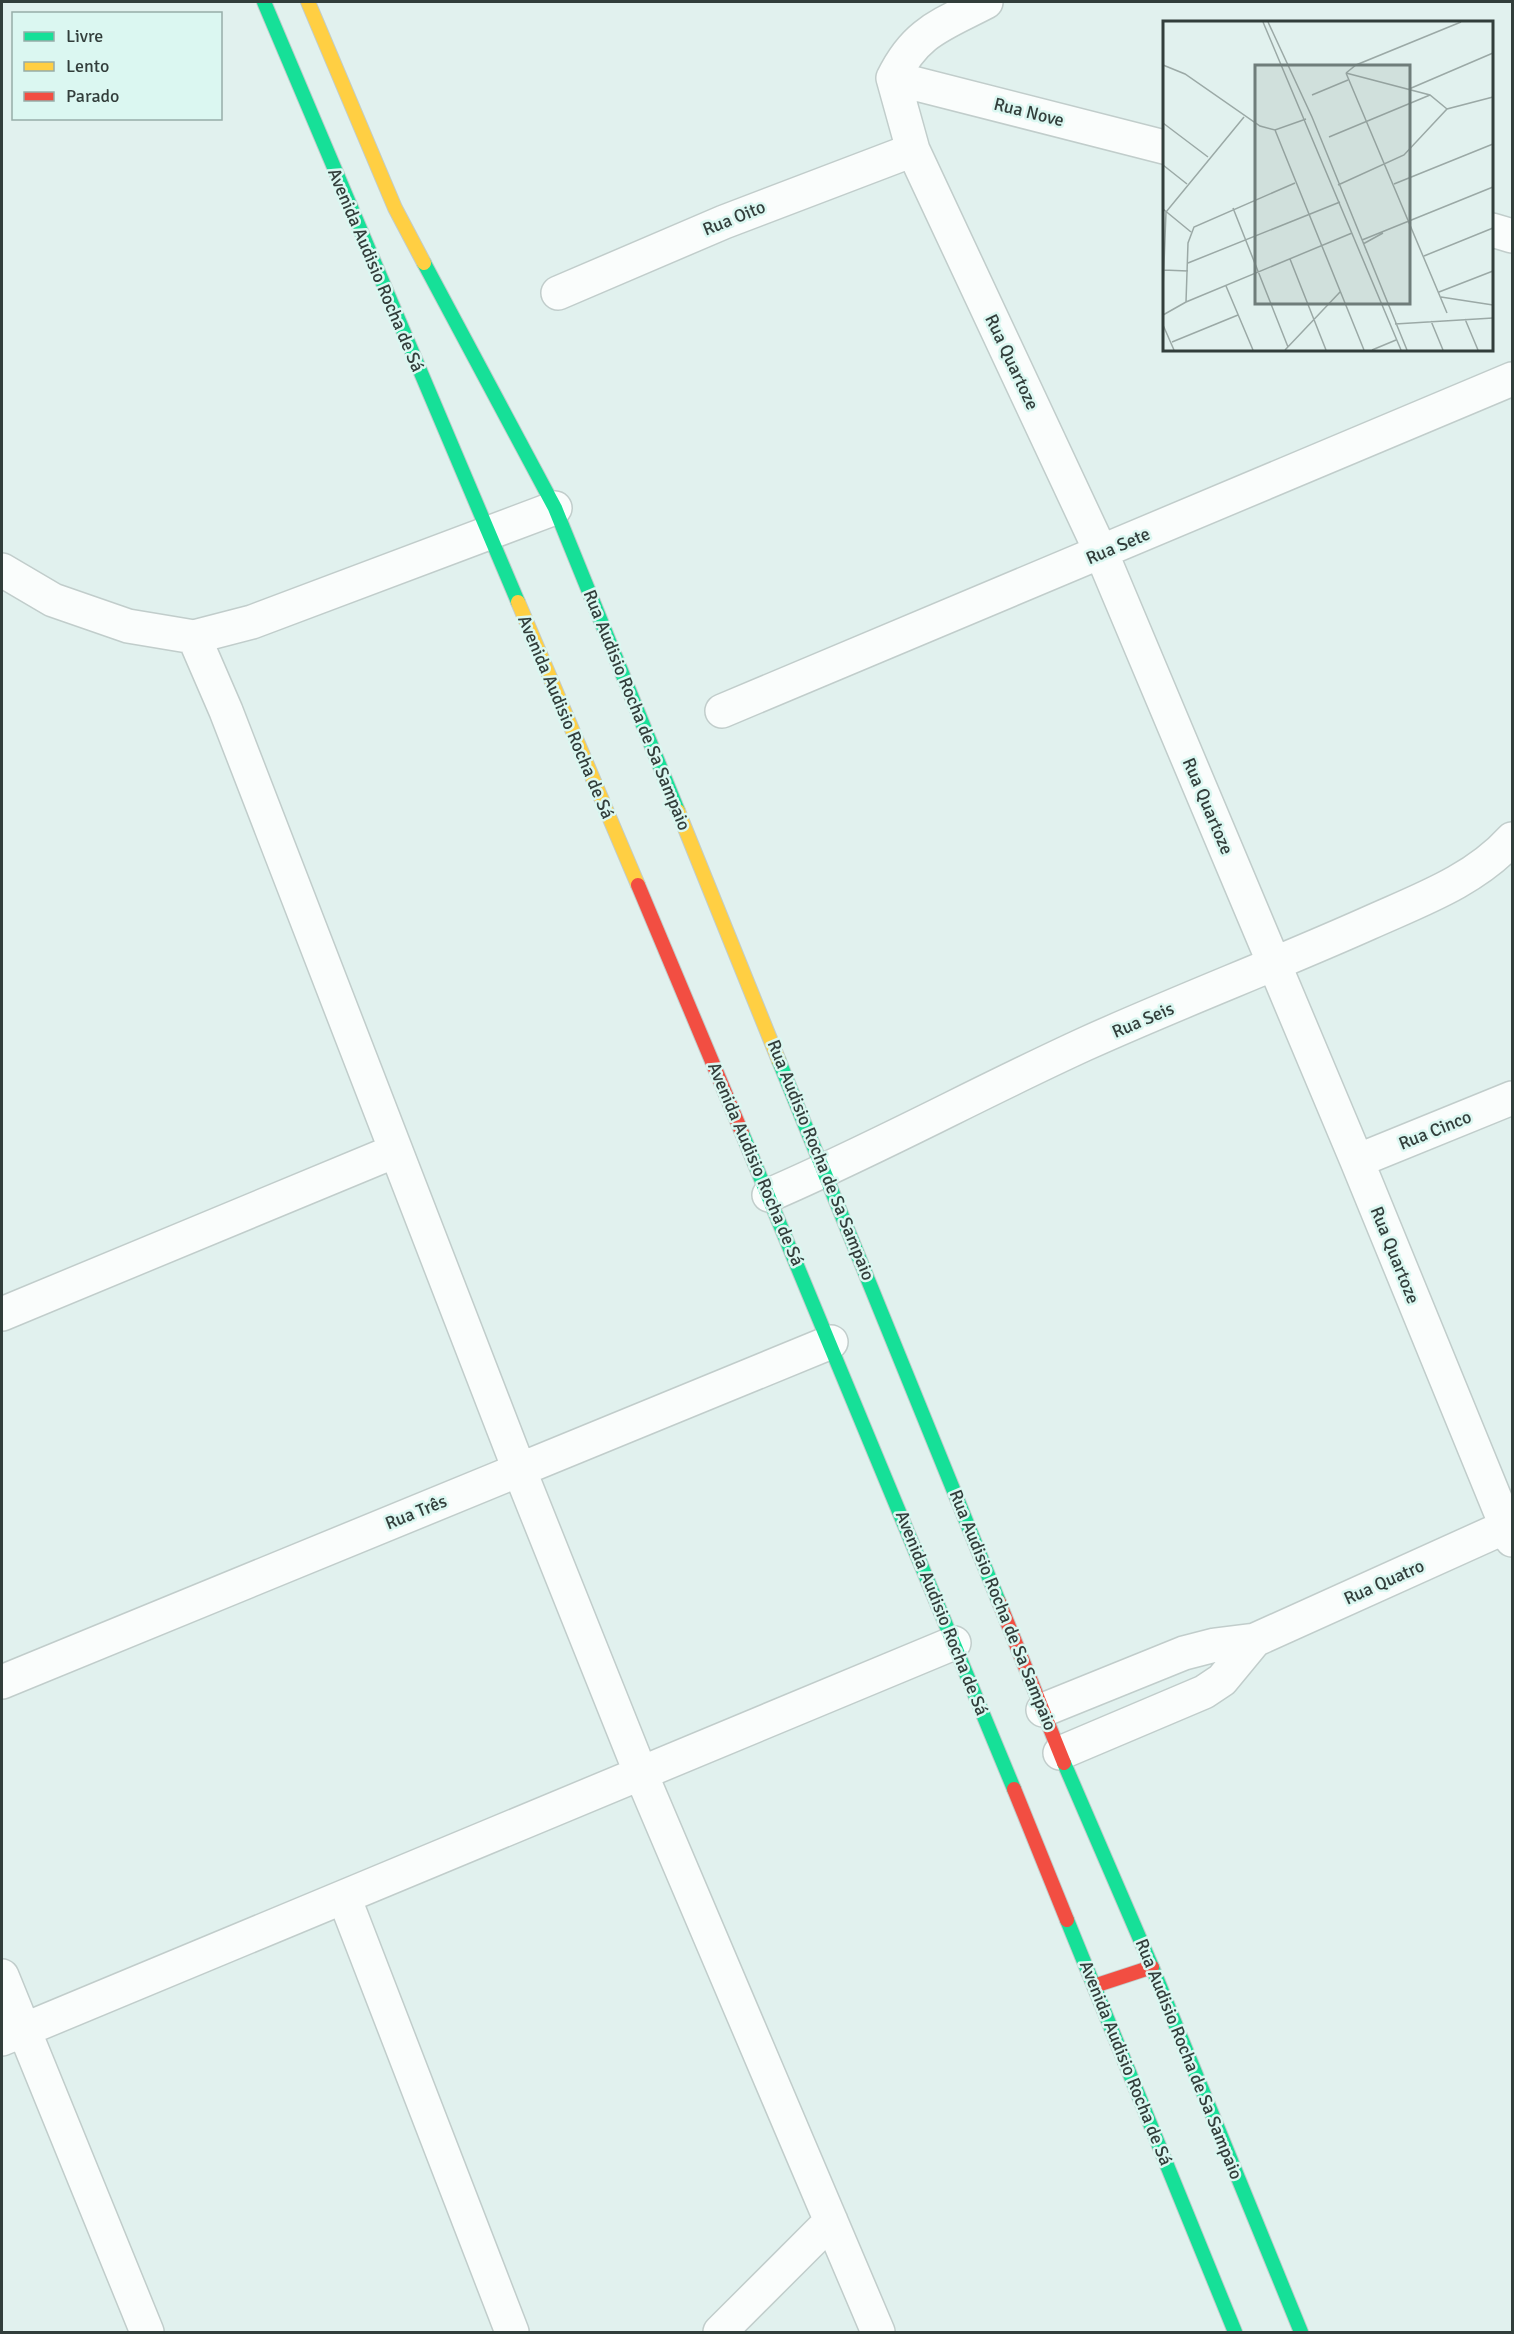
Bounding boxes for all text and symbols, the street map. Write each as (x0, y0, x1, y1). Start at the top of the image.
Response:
legend (12, 12, 222, 120)
inset map (1163, 21, 1493, 351)
text: Livre (66, 25, 103, 47)
text: Lento (66, 55, 109, 77)
text: Parado (66, 85, 119, 107)
street label: Rua Nove (992, 93, 1066, 131)
street label: Avenida Audisio Rocha de Sá (323, 165, 429, 375)
street label: Rua Oito (699, 196, 769, 240)
street label: Rua Quartoze (980, 311, 1044, 413)
street label: Rua Sete (1083, 523, 1153, 569)
street label: Rua Audisio Rocha de Sa Sampaio (579, 586, 695, 834)
street label: Avenida Audisio Rocha de Sá (513, 612, 619, 822)
street label: Rua Quartoze (1178, 754, 1238, 858)
street label: Rua Seis (1109, 997, 1177, 1043)
street label: Rua Audisio Rocha de Sa Sampaio (763, 1036, 879, 1284)
street label: Avenida Audisio Rocha de Sá (703, 1059, 809, 1269)
street label: Rua Cinco (1395, 1105, 1475, 1155)
street label: Rua Quartoze (1365, 1203, 1425, 1307)
street label: Rua Audisio Rocha de Sa Sampaio (945, 1486, 1061, 1734)
street label: Rua Três (382, 1490, 450, 1534)
street label: Avenida Audisio Rocha de Sá (891, 1507, 993, 1719)
street label: Rua Quatro (1340, 1554, 1428, 1610)
street label: Rua Audisio Rocha de Sa Sampaio (1131, 1935, 1247, 2183)
street label: Avenida Audisio Rocha de Sá (1075, 1957, 1177, 2169)

